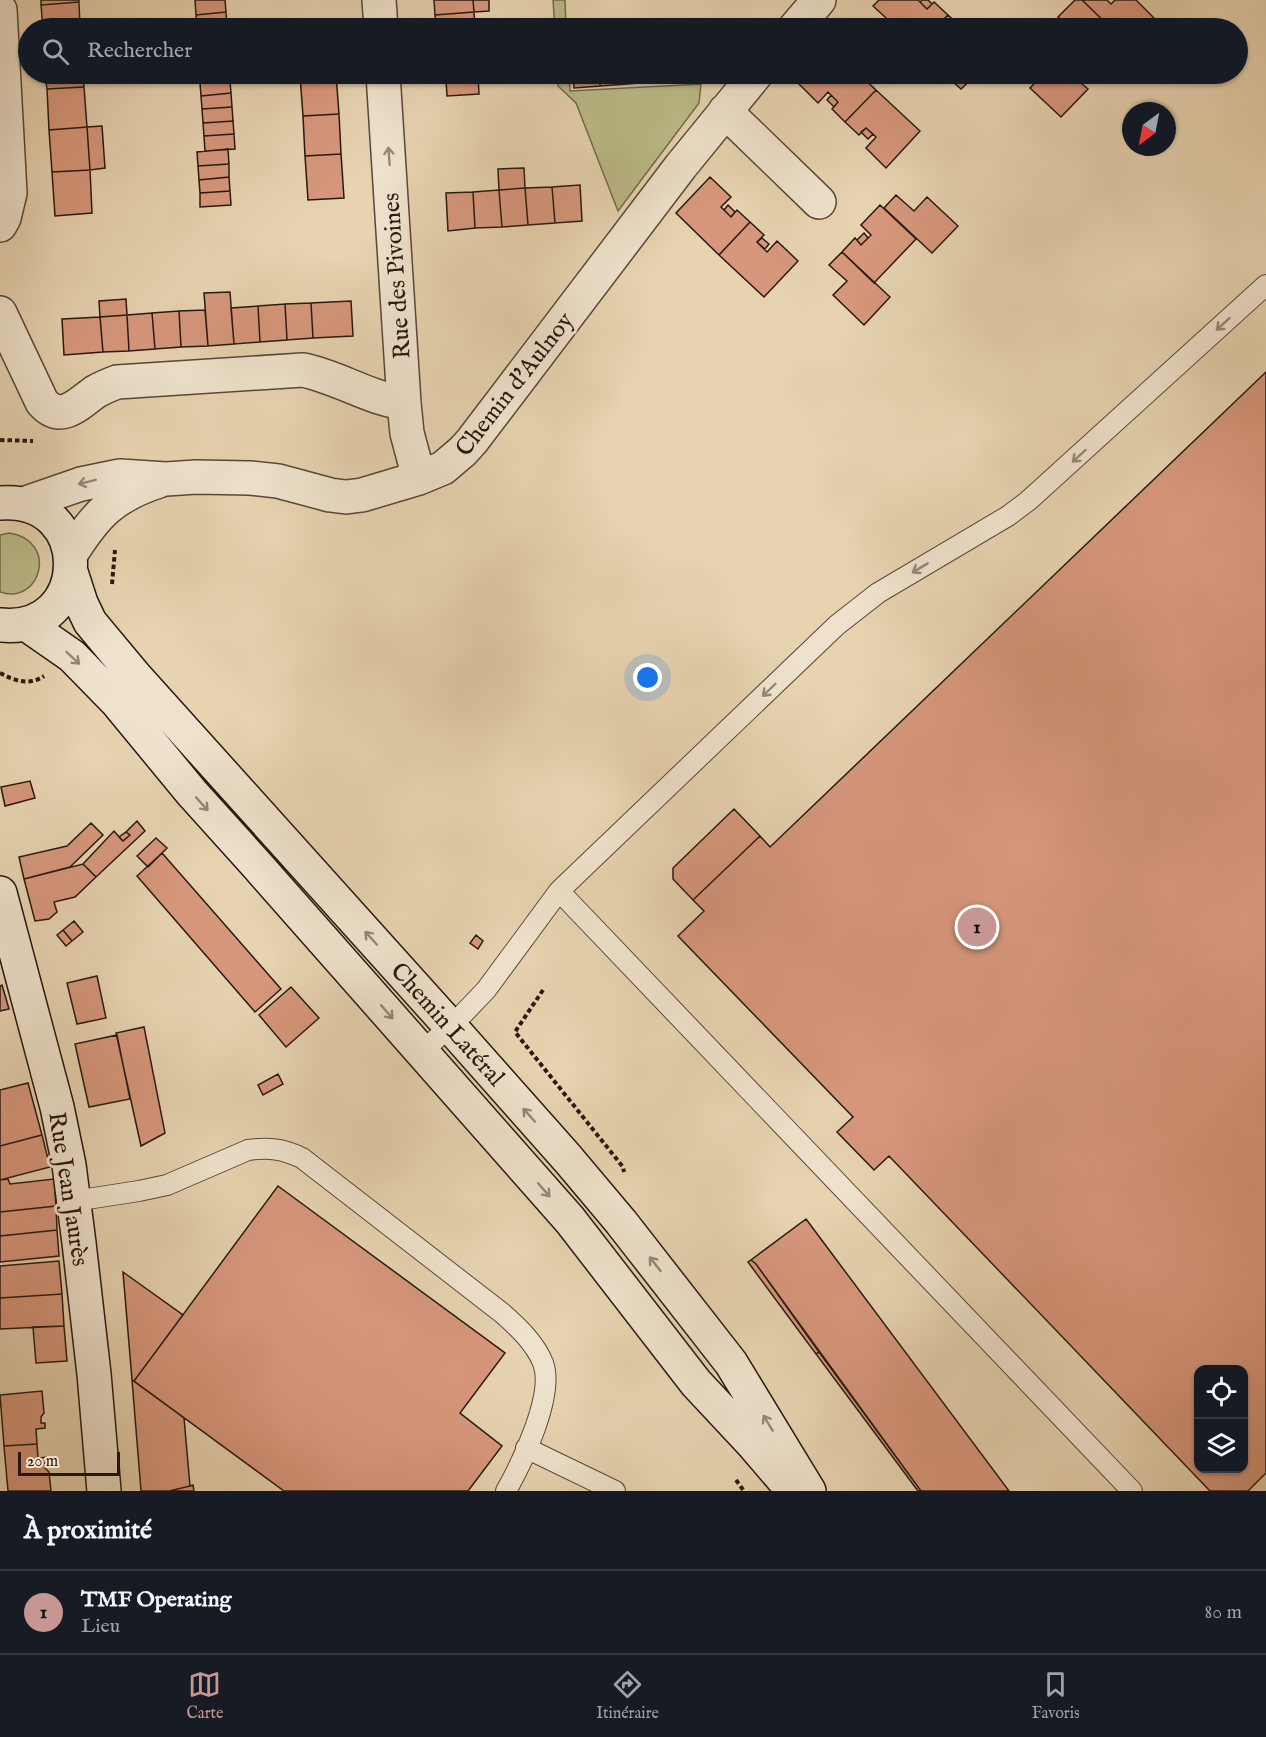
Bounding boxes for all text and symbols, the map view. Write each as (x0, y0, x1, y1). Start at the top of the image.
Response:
search box (18, 18, 1248, 84)
icon: search (39, 35, 72, 68)
text: Rechercher (87, 37, 192, 65)
north arrow (1122, 102, 1176, 156)
one-way arrow (383, 147, 394, 167)
street label: Rue des Pivoines (376, 192, 419, 360)
street label: Chemin d'Aulnoy (449, 306, 581, 463)
one-way arrow (1216, 317, 1231, 331)
one-way arrow (1072, 449, 1087, 463)
one-way arrow (78, 477, 97, 489)
one-way arrow (912, 562, 929, 574)
one-way arrow (66, 651, 81, 665)
your location (633, 663, 662, 692)
one-way arrow (762, 683, 777, 697)
one-way arrow (195, 796, 209, 811)
pin: 1 (958, 904, 996, 950)
one-way arrow (364, 931, 378, 946)
street label: Chemin Latéral (383, 957, 511, 1094)
one-way arrow (380, 1004, 394, 1019)
one-way arrow (522, 1108, 536, 1123)
street label: Rue Jean Jaurès (40, 1110, 95, 1269)
one-way arrow (537, 1182, 551, 1197)
one-way arrow (648, 1256, 661, 1272)
map controls (1194, 1365, 1248, 1473)
button: locate (1194, 1365, 1248, 1419)
one-way arrow (761, 1415, 773, 1432)
button: layers (1194, 1419, 1248, 1473)
scale bar (18, 1449, 120, 1476)
text: 20 m (27, 1452, 58, 1472)
text: À proximité (24, 1514, 152, 1547)
text: TMF Operating (81, 1586, 231, 1614)
text: 1 (40, 1600, 47, 1625)
text: 80 m (1205, 1600, 1242, 1625)
text: Lieu (81, 1614, 120, 1639)
tab: Carte (186, 1668, 223, 1724)
tab: Itinéraire (596, 1668, 659, 1724)
tab: Favoris (1032, 1668, 1080, 1724)

